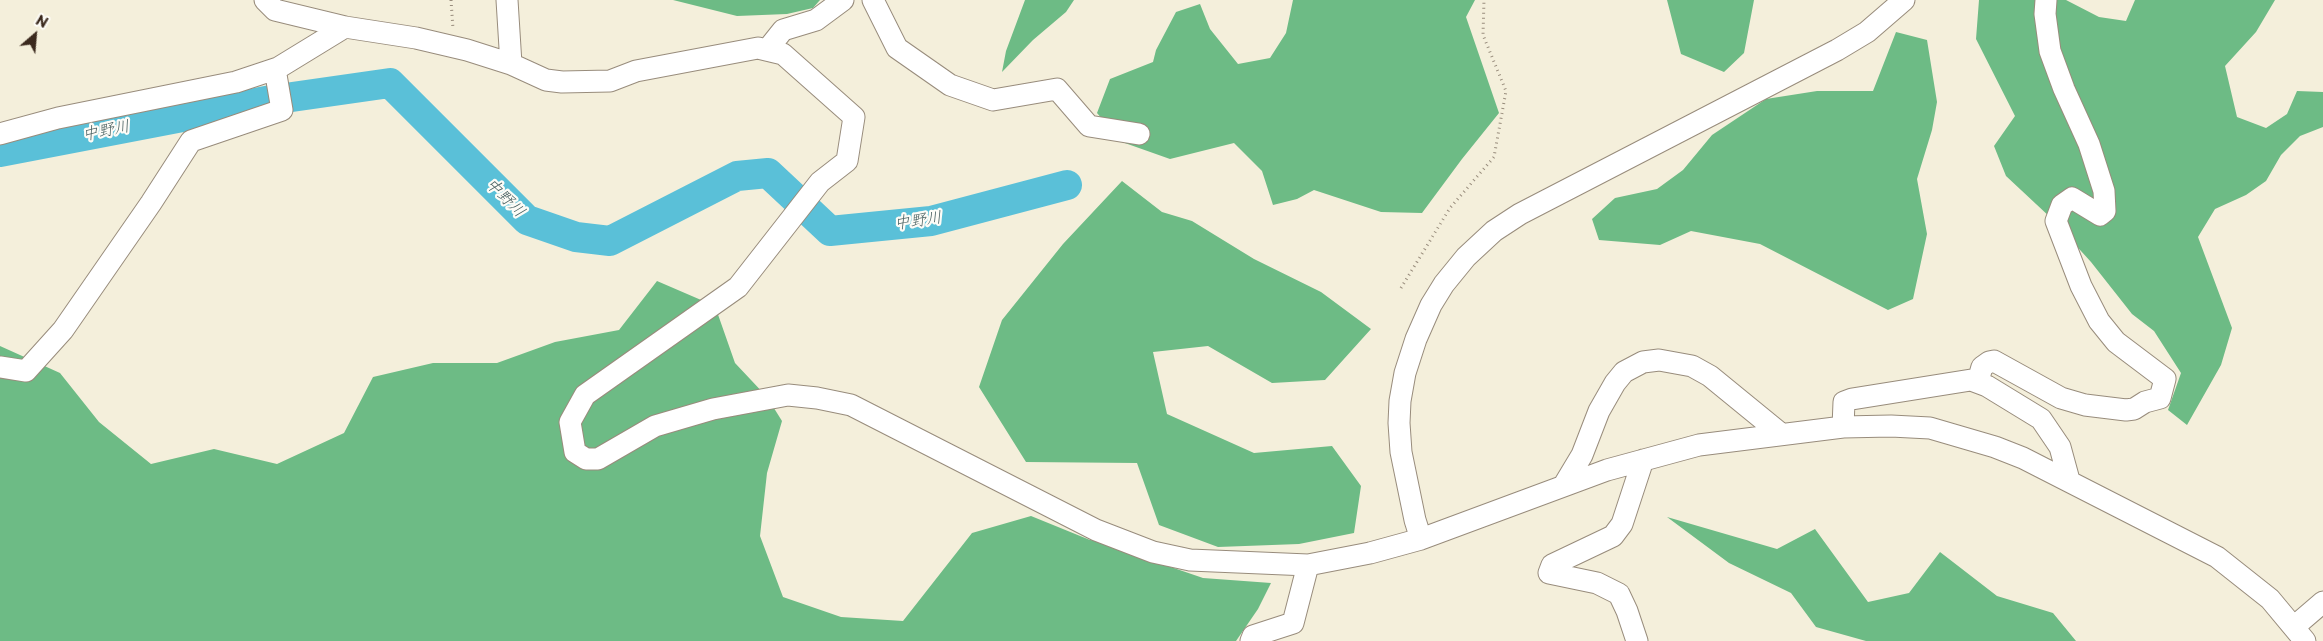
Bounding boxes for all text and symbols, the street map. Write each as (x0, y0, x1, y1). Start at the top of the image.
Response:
text: N (32, 9, 52, 33)
north arrow (10, 10, 60, 60)
water label: 中野川 (81, 117, 131, 145)
water label: 中野川 (481, 174, 529, 222)
water label: 中野川 (893, 208, 943, 234)

